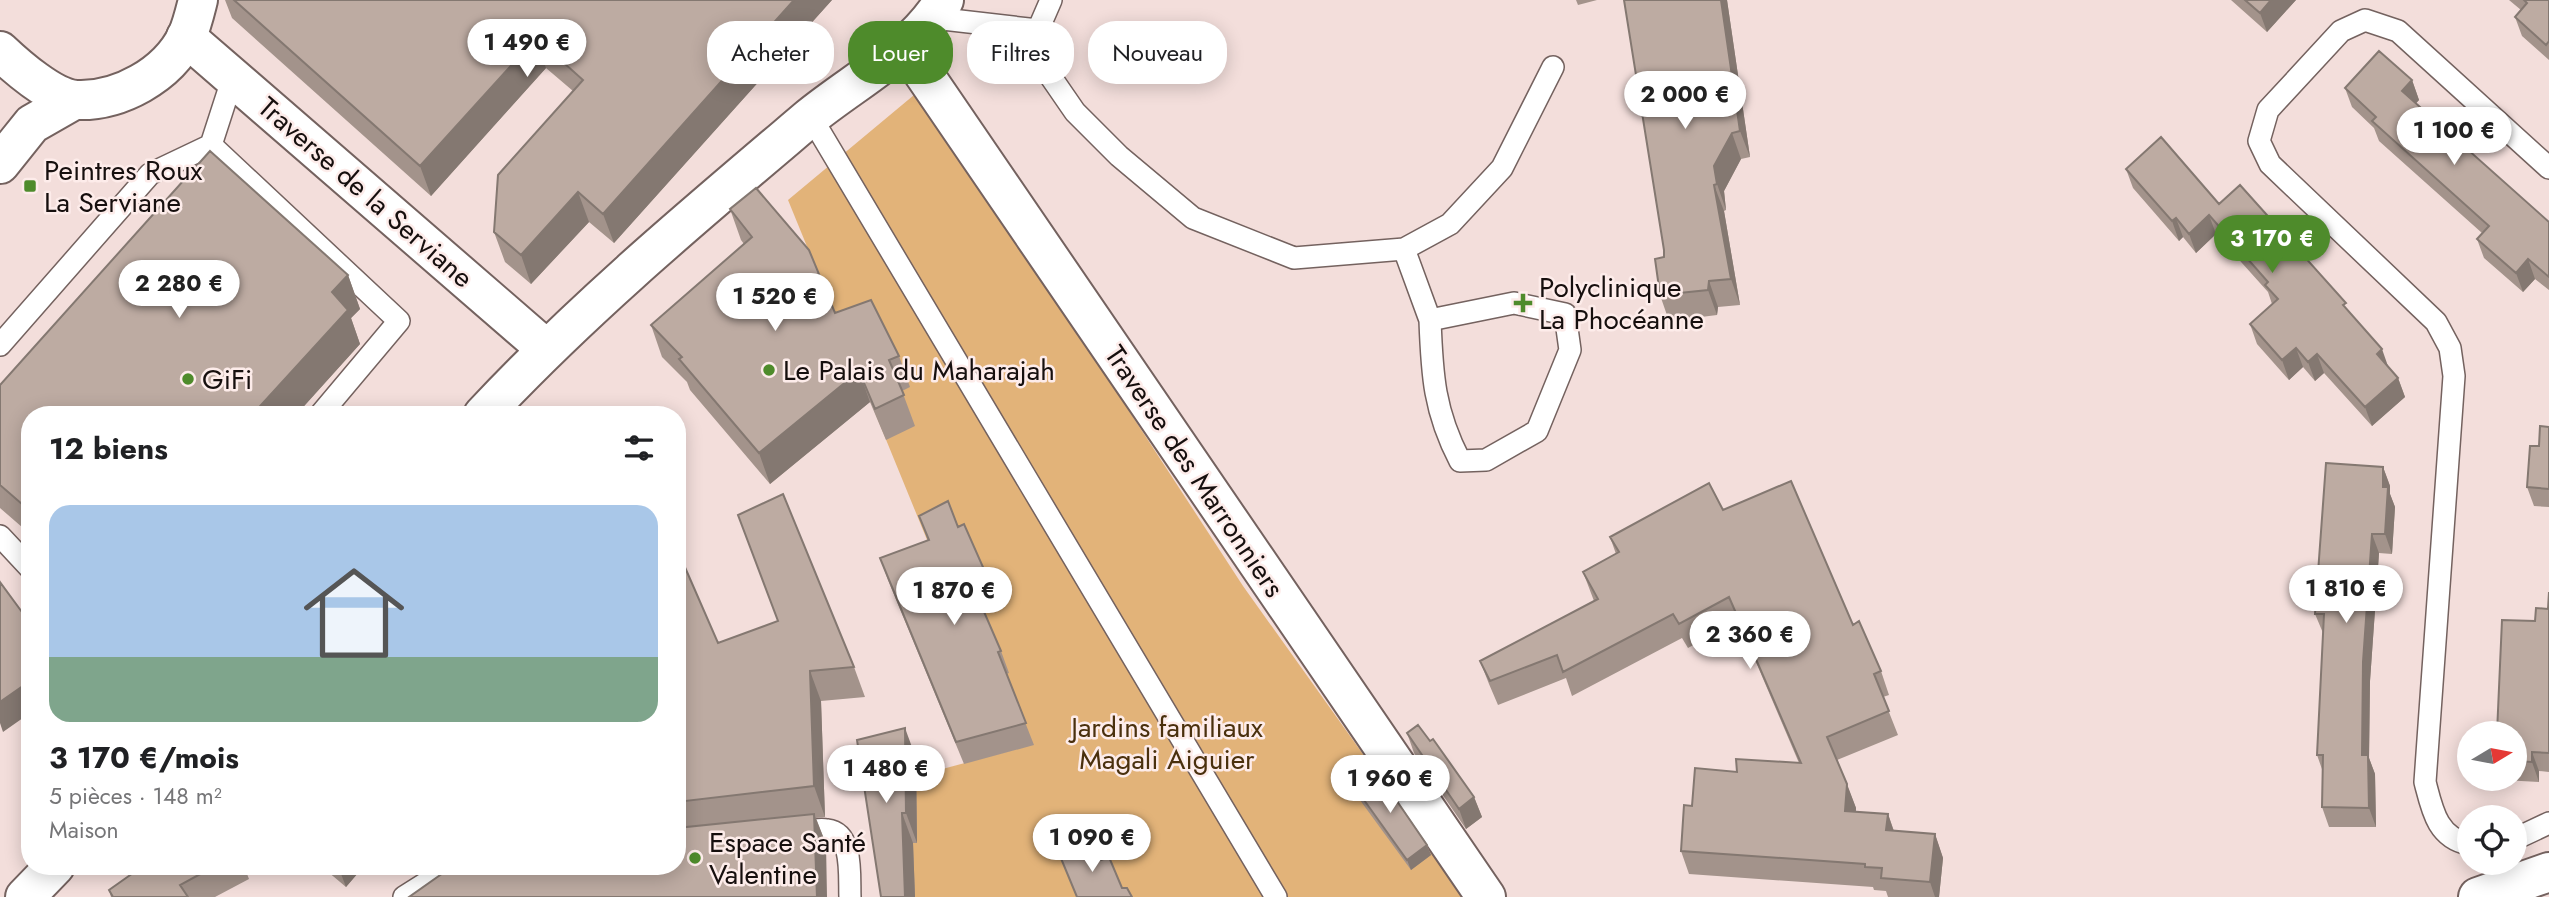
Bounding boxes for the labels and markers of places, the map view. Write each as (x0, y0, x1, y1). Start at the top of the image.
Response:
pin: 1 490 € (462, 20, 592, 79)
pin: 2 000 € (1620, 72, 1750, 131)
pin: 1 100 € (2389, 108, 2519, 167)
place label: Peintres Roux La Serviane (44, 150, 203, 223)
marker: Peintres Roux La Serviane (22, 178, 38, 194)
pin: 3 170 € (2207, 216, 2337, 275)
pin: 2 280 € (114, 260, 244, 320)
place label: Polyclinique La Phocéanne (1539, 267, 1704, 340)
pin: 1 520 € (710, 274, 840, 333)
marker: Polyclinique La Phocéanne (1513, 293, 1533, 313)
place label: Le Palais du Maharajah (783, 350, 1055, 391)
place label: GiFi (202, 359, 252, 400)
marker: Le Palais du Maharajah (761, 362, 777, 378)
marker: GiFi (180, 371, 196, 387)
pin: 1 810 € (2281, 566, 2411, 625)
pin: 1 870 € (889, 568, 1019, 627)
pin: 2 360 € (1685, 612, 1815, 671)
pin: 1 480 € (821, 746, 951, 805)
pin: 1 960 € (1325, 756, 1455, 815)
pin: 1 090 € (1027, 814, 1157, 874)
place label: Espace Santé Valentine (709, 822, 866, 895)
marker: Espace Santé Valentine (687, 850, 703, 866)

